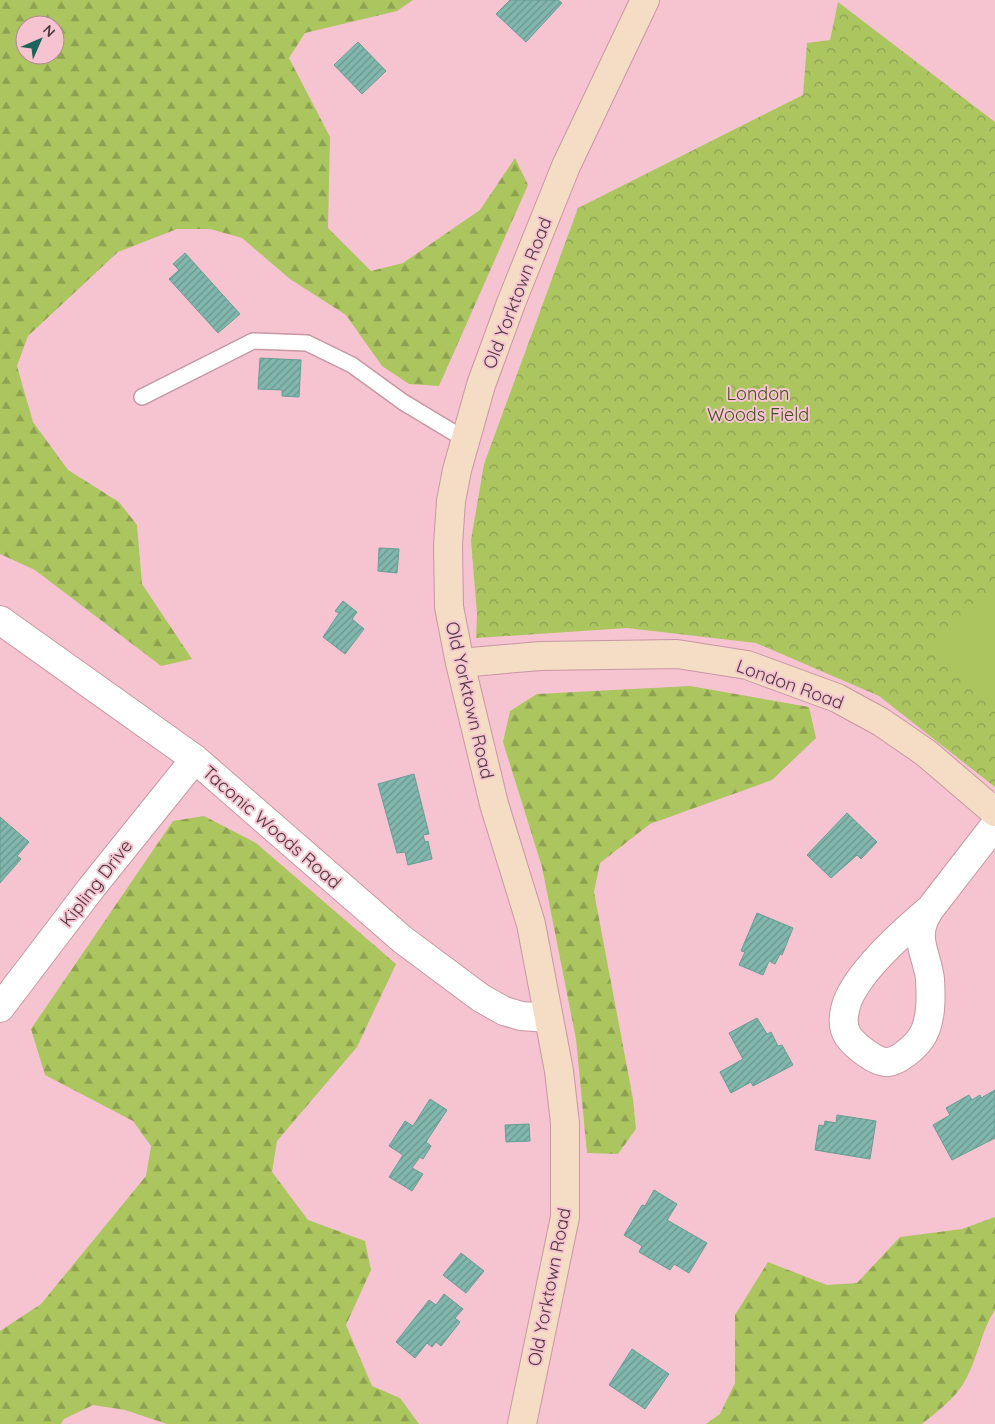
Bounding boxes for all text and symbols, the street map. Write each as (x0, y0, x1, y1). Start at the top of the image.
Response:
north arrow (15, 15, 65, 65)
text: N (39, 21, 59, 41)
street label: Old Yorktown Road (477, 214, 557, 372)
park label: London Woods Field (707, 382, 809, 426)
street label: Old Yorktown Road (441, 619, 499, 781)
street label: London Road (733, 654, 847, 714)
street label: Taconic Woods Road (198, 760, 346, 894)
street label: Kipling Drive (55, 835, 137, 931)
street label: Old Yorktown Road (522, 1206, 576, 1368)

